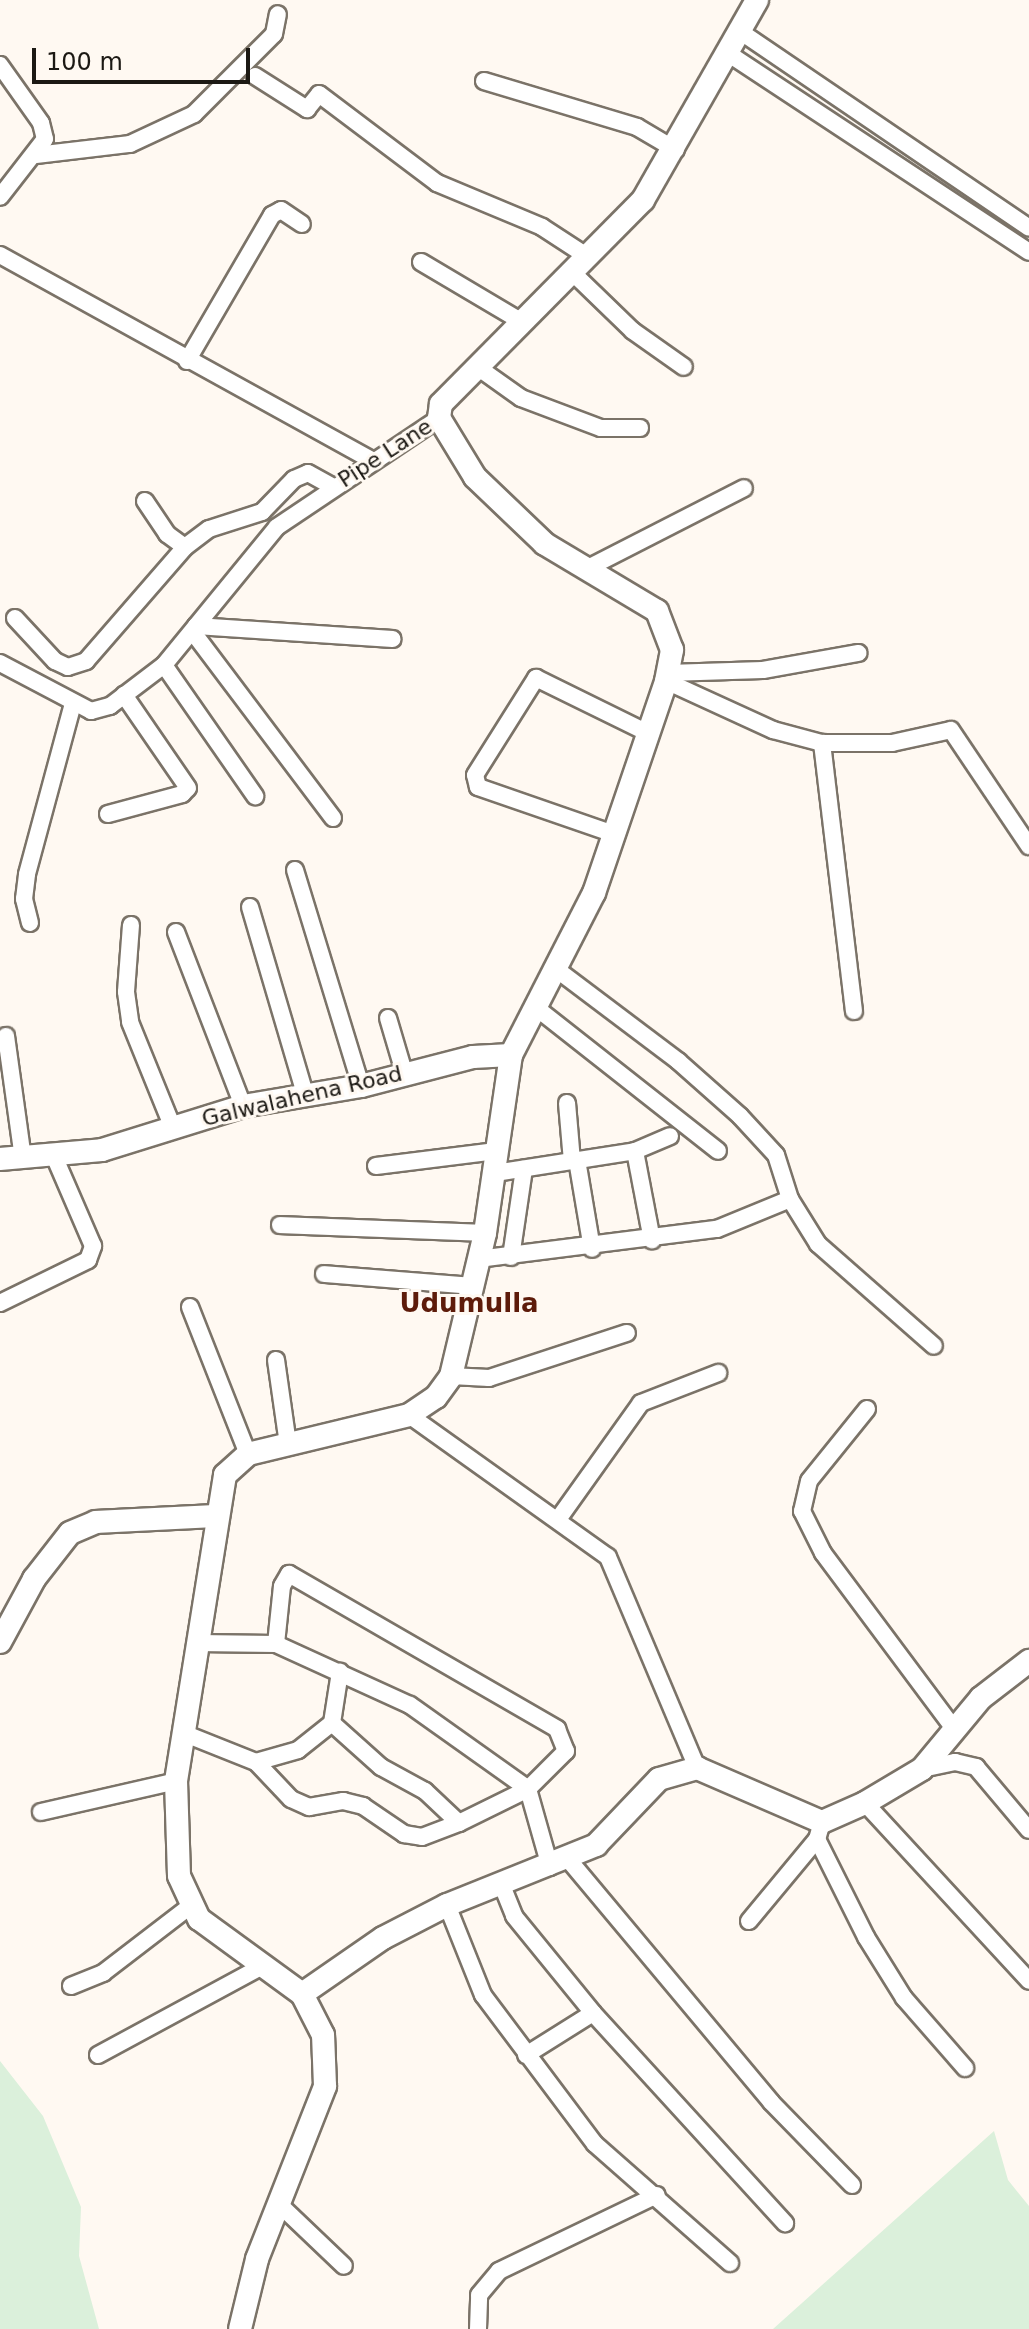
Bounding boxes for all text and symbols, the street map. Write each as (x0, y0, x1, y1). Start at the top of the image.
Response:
scale bar (36, 32, 254, 82)
text: 100 m (46, 48, 123, 76)
street label: Pipe Lane (333, 413, 437, 493)
street label: Galwalahena Road (199, 1060, 405, 1132)
district label: Udumulla (399, 1288, 539, 1320)

